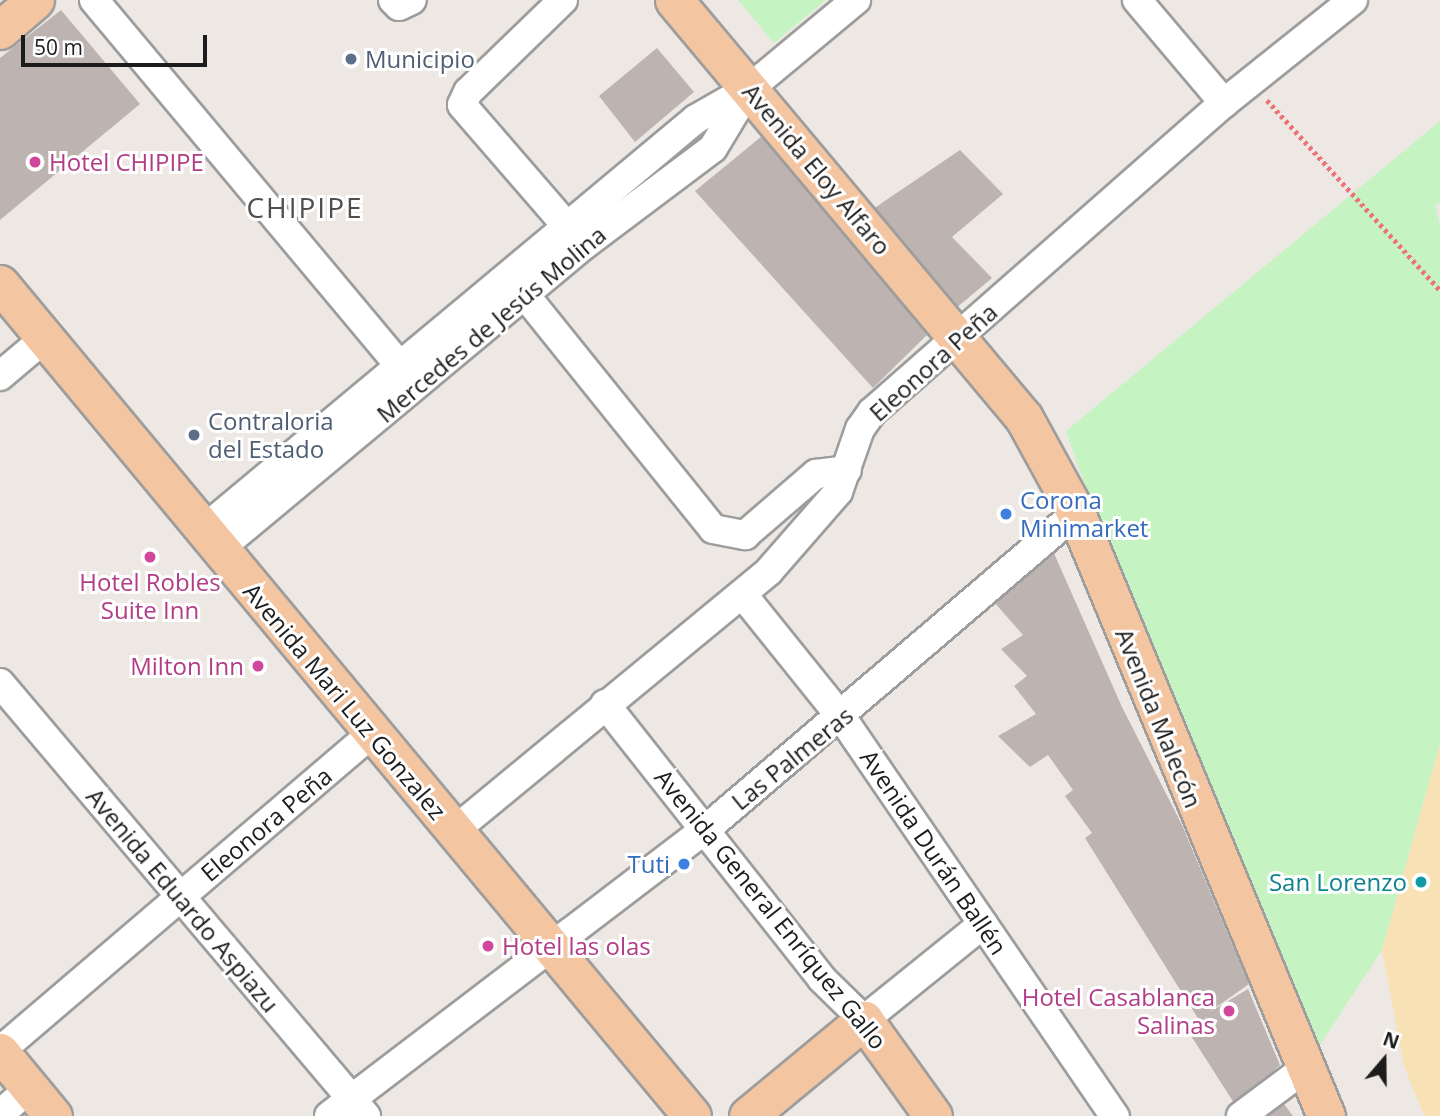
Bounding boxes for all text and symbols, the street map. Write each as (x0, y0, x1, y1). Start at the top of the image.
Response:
scale bar (24, 21, 210, 65)
text: 50 m (34, 33, 83, 61)
place label: Municipio (365, 45, 475, 73)
marker: Municipio (343, 51, 359, 67)
street label: Avenida Eloy Alfaro (737, 78, 897, 260)
place label: Hotel CHIPIPE (49, 148, 204, 176)
marker: Hotel CHIPIPE (27, 154, 43, 170)
district label: CHIPIPE (247, 190, 363, 224)
street label: Mercedes de Jesús Molina (371, 220, 611, 428)
street label: Eleonora Peña (863, 297, 1003, 427)
place label: Contraloria del Estado (208, 407, 334, 463)
marker: Contraloria del Estado (186, 427, 202, 443)
place label: Corona Minimarket (1020, 486, 1148, 542)
marker: Corona Minimarket (998, 506, 1014, 522)
marker: Hotel Robles Suite Inn (142, 549, 158, 565)
place label: Hotel Robles Suite Inn (79, 568, 221, 624)
street label: Avenida Mari Luz Gonzalez (238, 577, 452, 825)
street label: Avenida Malecón (1110, 624, 1208, 812)
place label: Milton Inn (130, 652, 244, 680)
marker: Milton Inn (250, 658, 266, 674)
street label: Las Palmeras (726, 700, 858, 816)
street label: Avenida Durán Ballén (855, 744, 1013, 960)
street label: Eleonora Peña (195, 761, 337, 887)
street label: Avenida General Enríquez Gallo (649, 763, 893, 1055)
street label: Avenida Eduardo Aspiazu (81, 782, 285, 1018)
place label: Tuti (627, 850, 670, 878)
marker: Tuti (676, 856, 692, 872)
place label: San Lorenzo (1269, 868, 1407, 896)
marker: San Lorenzo (1413, 874, 1429, 890)
place label: Hotel las olas (502, 932, 651, 960)
marker: Hotel las olas (480, 938, 496, 954)
place label: Hotel Casablanca Salinas (1022, 983, 1215, 1039)
marker: Hotel Casablanca Salinas (1221, 1003, 1237, 1019)
north arrow (1349, 1025, 1419, 1095)
text: N (1379, 1025, 1403, 1055)

